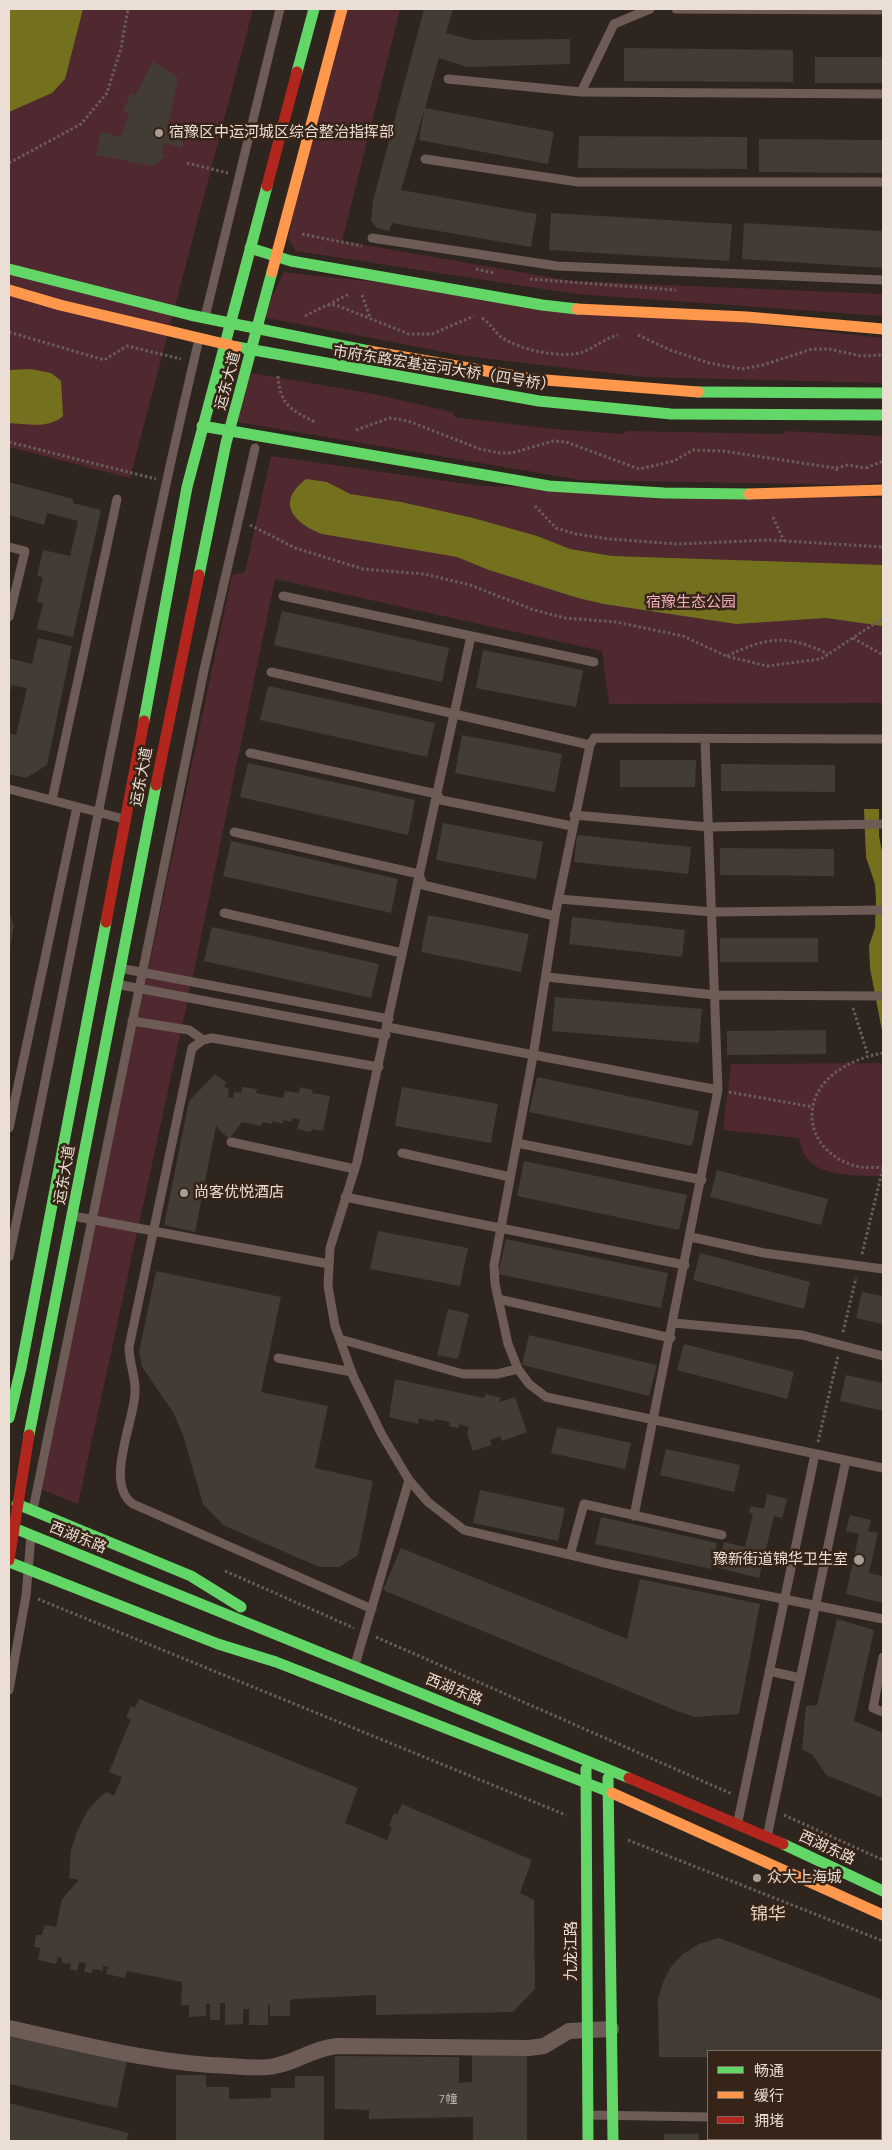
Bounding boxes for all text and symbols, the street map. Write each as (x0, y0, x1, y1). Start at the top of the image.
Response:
place label: 宿豫区中运河城区综合整治指挥部 (169, 124, 394, 142)
marker: 宿豫区中运河城区综合整治指挥部 (153, 127, 165, 139)
street label: 市府东路宏基运河大桥（四号桥） (331, 343, 557, 395)
street label: 运东大道 (212, 350, 244, 412)
park label: 宿豫生态公园 (646, 594, 736, 612)
street label: 运东大道 (127, 746, 157, 808)
street label: 运东大道 (51, 1144, 79, 1206)
place label: 尚客优悦酒店 (194, 1184, 284, 1202)
marker: 尚客优悦酒店 (178, 1187, 190, 1199)
street label: 西湖东路 (47, 1518, 109, 1558)
place label: 豫新街道锦华卫生室 (713, 1551, 848, 1569)
marker: 豫新街道锦华卫生室 (852, 1553, 866, 1567)
street label: 西湖东路 (423, 1670, 485, 1710)
street label: 西湖东路 (796, 1827, 858, 1869)
place label: 众大上海城 (767, 1869, 842, 1887)
marker: 众大上海城 (751, 1872, 763, 1884)
district label: 锦华 (750, 1904, 786, 1926)
street label: 九龙江路 (563, 1921, 581, 1981)
legend (707, 2050, 882, 2140)
text: 畅通 (754, 2061, 784, 2080)
text: 缓行 (754, 2086, 784, 2105)
house number: 7幢 (439, 2093, 457, 2107)
text: 拥堵 (754, 2111, 784, 2130)

